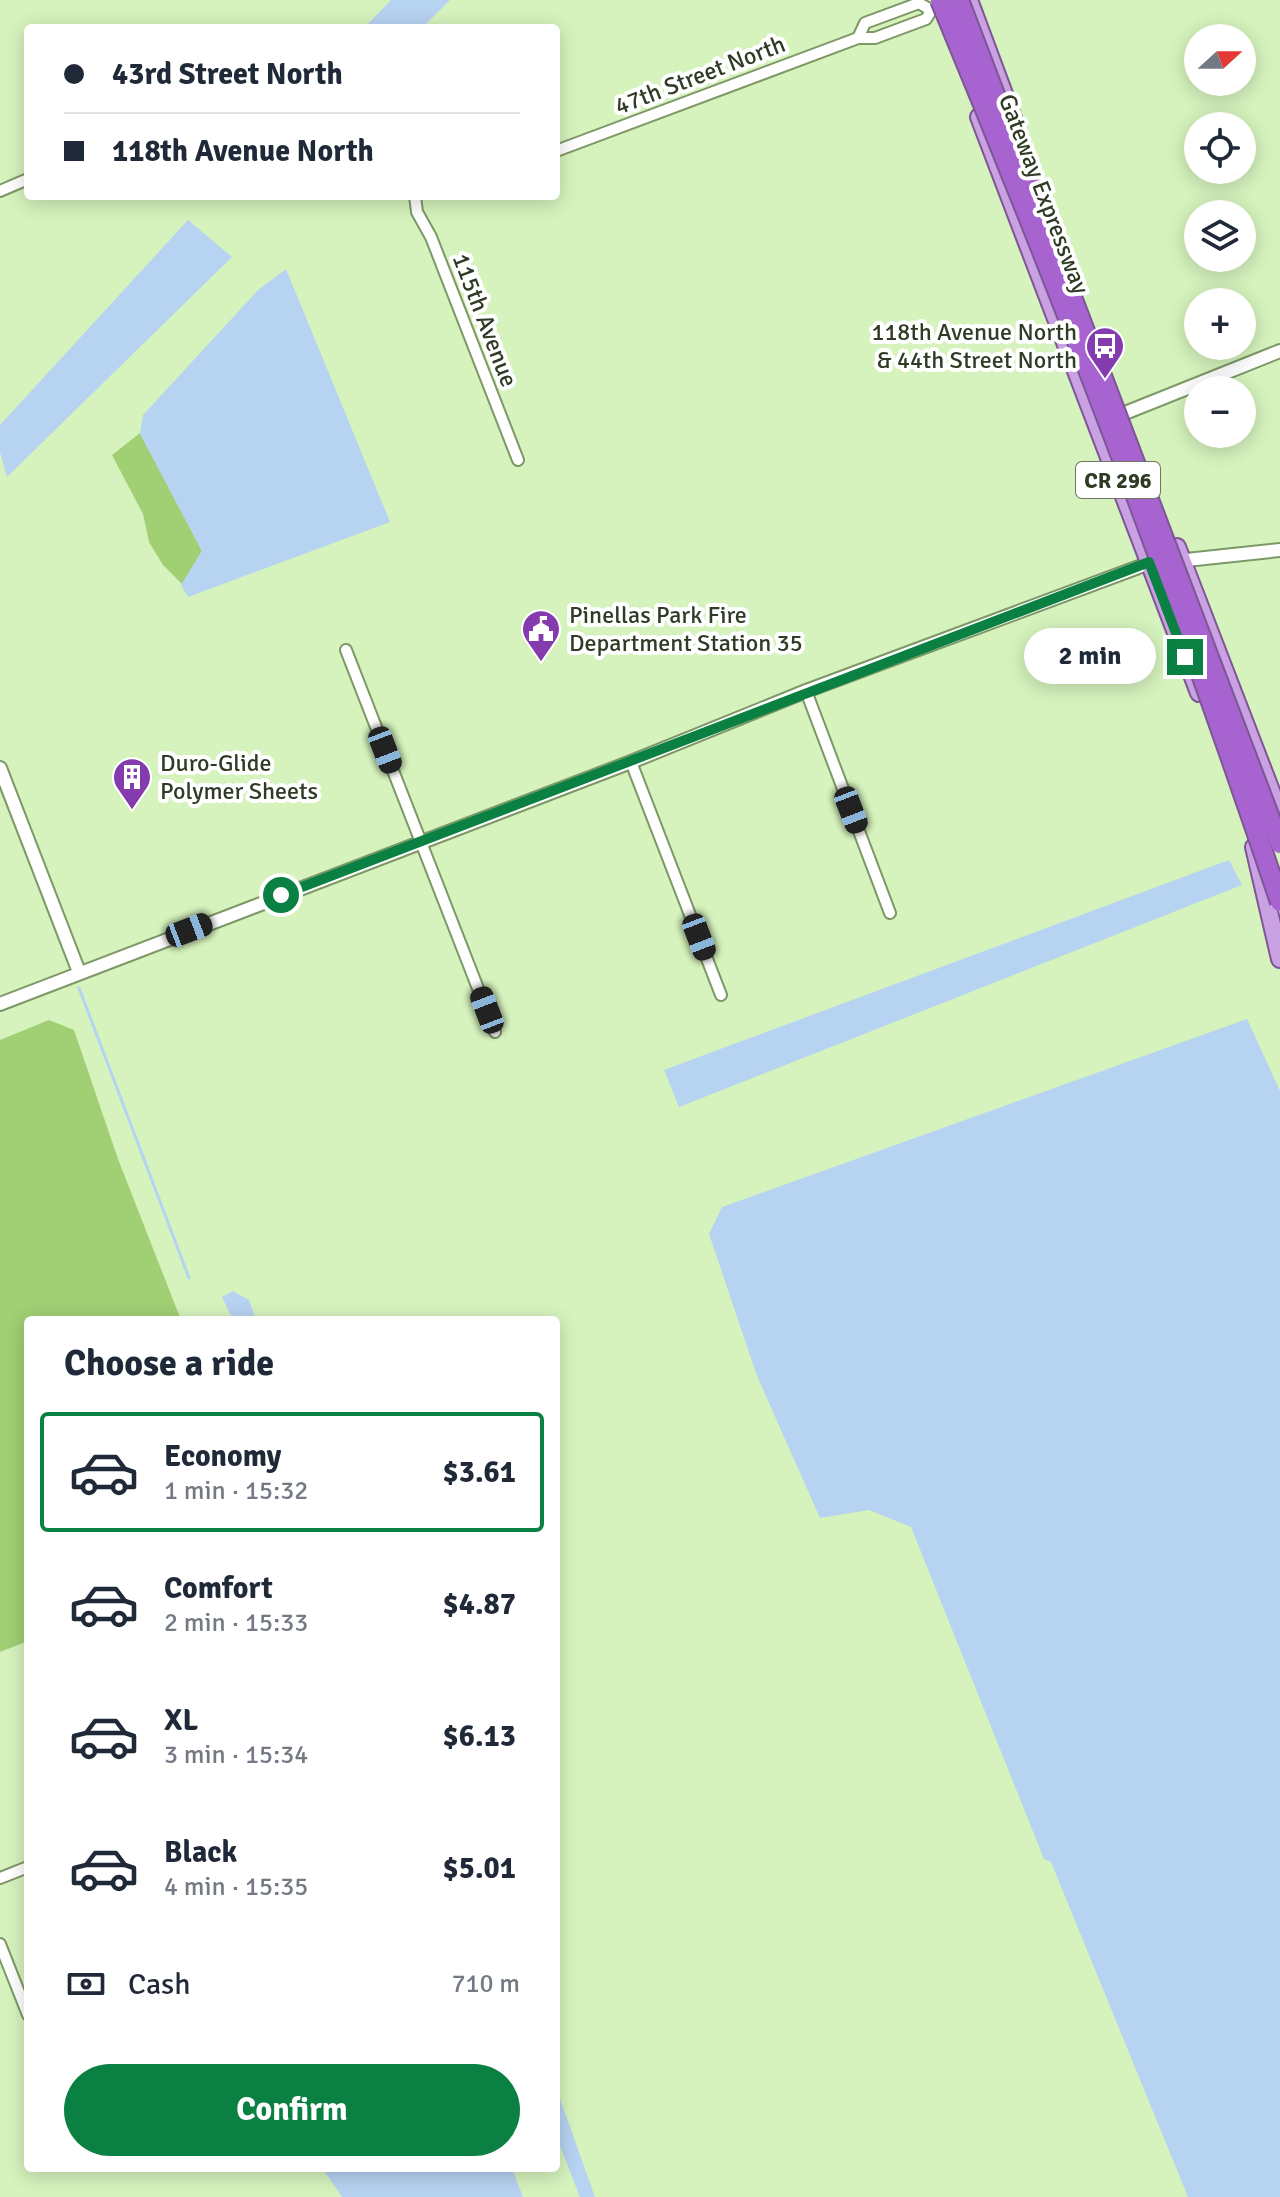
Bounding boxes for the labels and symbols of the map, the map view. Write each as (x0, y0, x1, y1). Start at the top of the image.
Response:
north arrow (1184, 24, 1256, 96)
street label: 47th Street North (611, 29, 789, 121)
street label: Gateway Expressway (992, 90, 1096, 298)
street label: 115th Avenue (446, 249, 524, 391)
place label: 118th Avenue North & 44th Street North (871, 317, 1077, 375)
bus stop icon: 118th Avenue North & 44th Street North (1084, 325, 1126, 380)
road number: CR 296 (1076, 462, 1160, 498)
place label: Pinellas Park Fire Department Station 35 (569, 600, 803, 658)
public building icon: Pinellas Park Fire Department Station 35 (520, 608, 562, 663)
callout: 2 min (1025, 629, 1157, 685)
route end (1167, 639, 1203, 675)
car (365, 723, 405, 777)
place label: Duro-Glide Polymer Sheets (160, 748, 318, 806)
building icon: Duro-Glide Polymer Sheets (111, 756, 153, 811)
car (831, 783, 871, 837)
route start (263, 877, 299, 913)
car (162, 910, 216, 950)
car (679, 910, 719, 964)
car (467, 983, 507, 1037)

